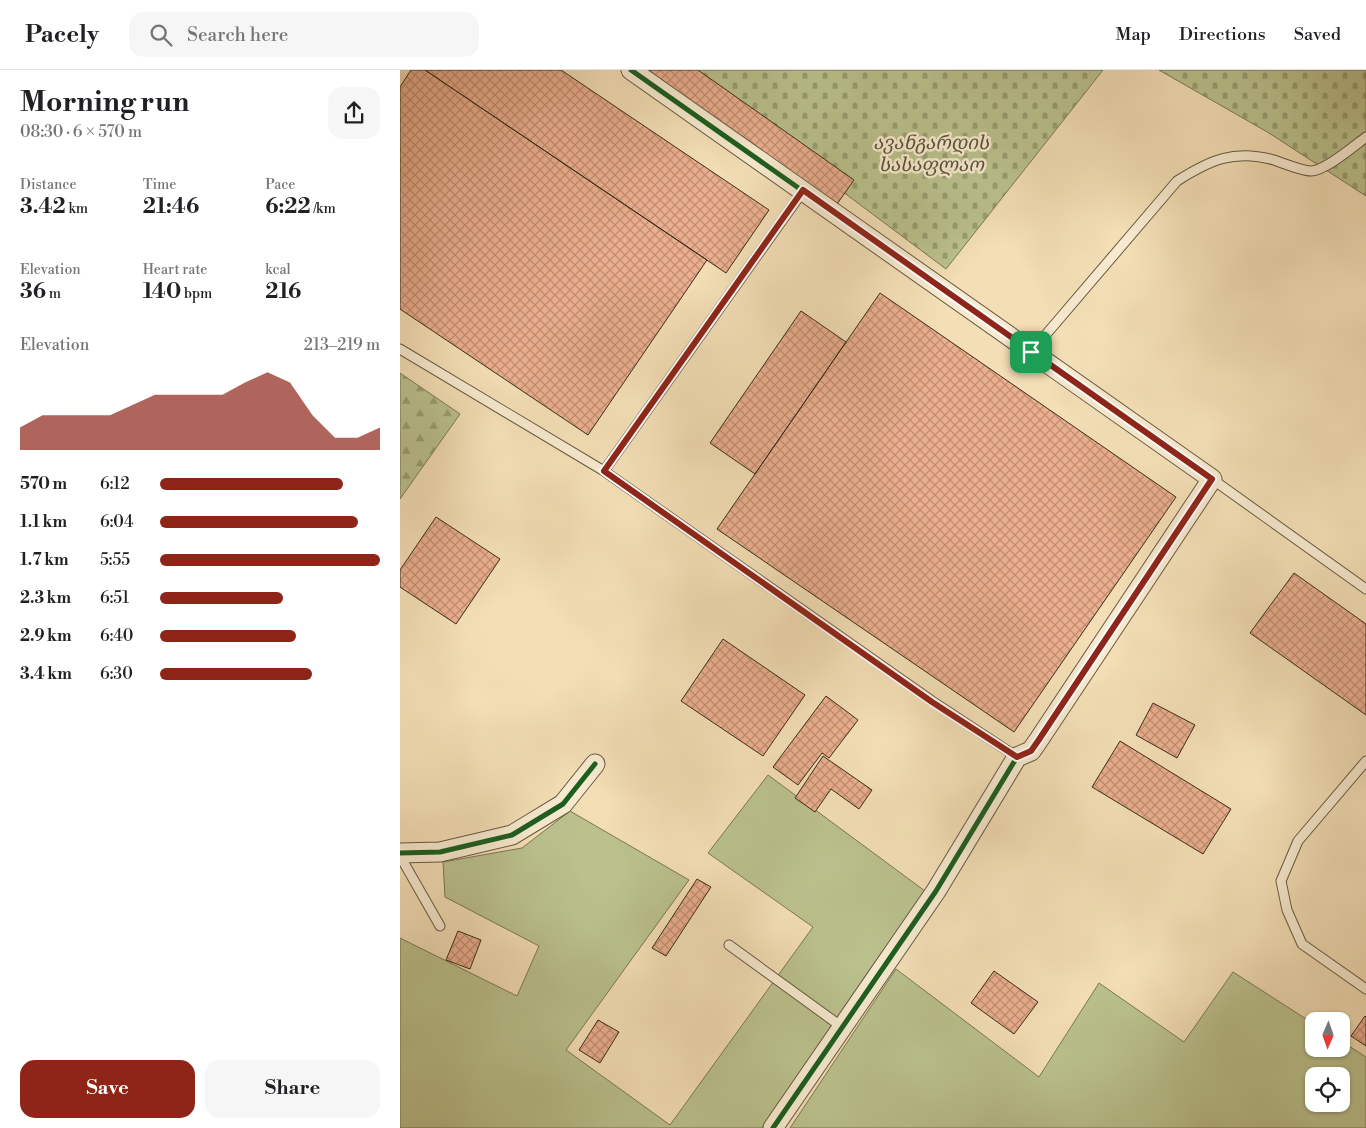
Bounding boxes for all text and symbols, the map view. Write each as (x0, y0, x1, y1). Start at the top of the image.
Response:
search box (129, 12, 479, 57)
text: Pacely (25, 20, 99, 50)
icon: search (147, 21, 175, 49)
text: Search here (187, 23, 288, 47)
text: Map (1115, 23, 1151, 46)
text: Directions (1179, 23, 1266, 46)
text: Saved (1294, 23, 1341, 46)
text: Morning run (20, 85, 189, 120)
button: share (328, 87, 380, 139)
text: 08:30 · 6 × 570 m (20, 122, 142, 142)
park label: ავანგარდის სასაფლაო (873, 131, 989, 177)
text: Distance (20, 176, 77, 194)
text: Time (143, 176, 176, 194)
text: Pace (265, 176, 295, 194)
text: 3.42 (20, 194, 66, 220)
text: 21:46 (143, 194, 199, 220)
text: 6:22 (265, 194, 311, 220)
text: km (66, 200, 88, 218)
text: /km (311, 200, 336, 218)
text: Elevation (20, 261, 81, 279)
text: Heart rate (143, 261, 207, 279)
text: kcal (265, 261, 291, 279)
text: 36 (20, 279, 46, 305)
text: 140 (143, 279, 181, 305)
text: 216 (265, 279, 301, 305)
text: m (46, 285, 61, 303)
text: bpm (181, 285, 212, 303)
pin (1010, 331, 1052, 373)
text: Elevation (20, 335, 89, 355)
text: 213–219 m (304, 335, 380, 355)
icon: arrive (1017, 338, 1045, 366)
text: 570 m (20, 474, 67, 494)
text: 6:12 (100, 474, 130, 494)
text: 1.1 km (20, 512, 67, 532)
text: 6:04 (100, 512, 133, 532)
text: 1.7 km (20, 550, 69, 570)
text: 5:55 (100, 550, 130, 570)
text: 2.3 km (20, 588, 71, 608)
text: 6:51 (100, 588, 129, 608)
text: 2.9 km (20, 626, 71, 646)
text: 6:40 (100, 626, 133, 646)
text: 3.4 km (20, 664, 72, 684)
text: 6:30 (100, 664, 133, 684)
north arrow (1305, 1012, 1350, 1058)
map controls (1305, 1012, 1350, 1112)
button: Save (20, 1060, 195, 1118)
button: Share (205, 1060, 380, 1118)
button: locate (1305, 1067, 1350, 1112)

